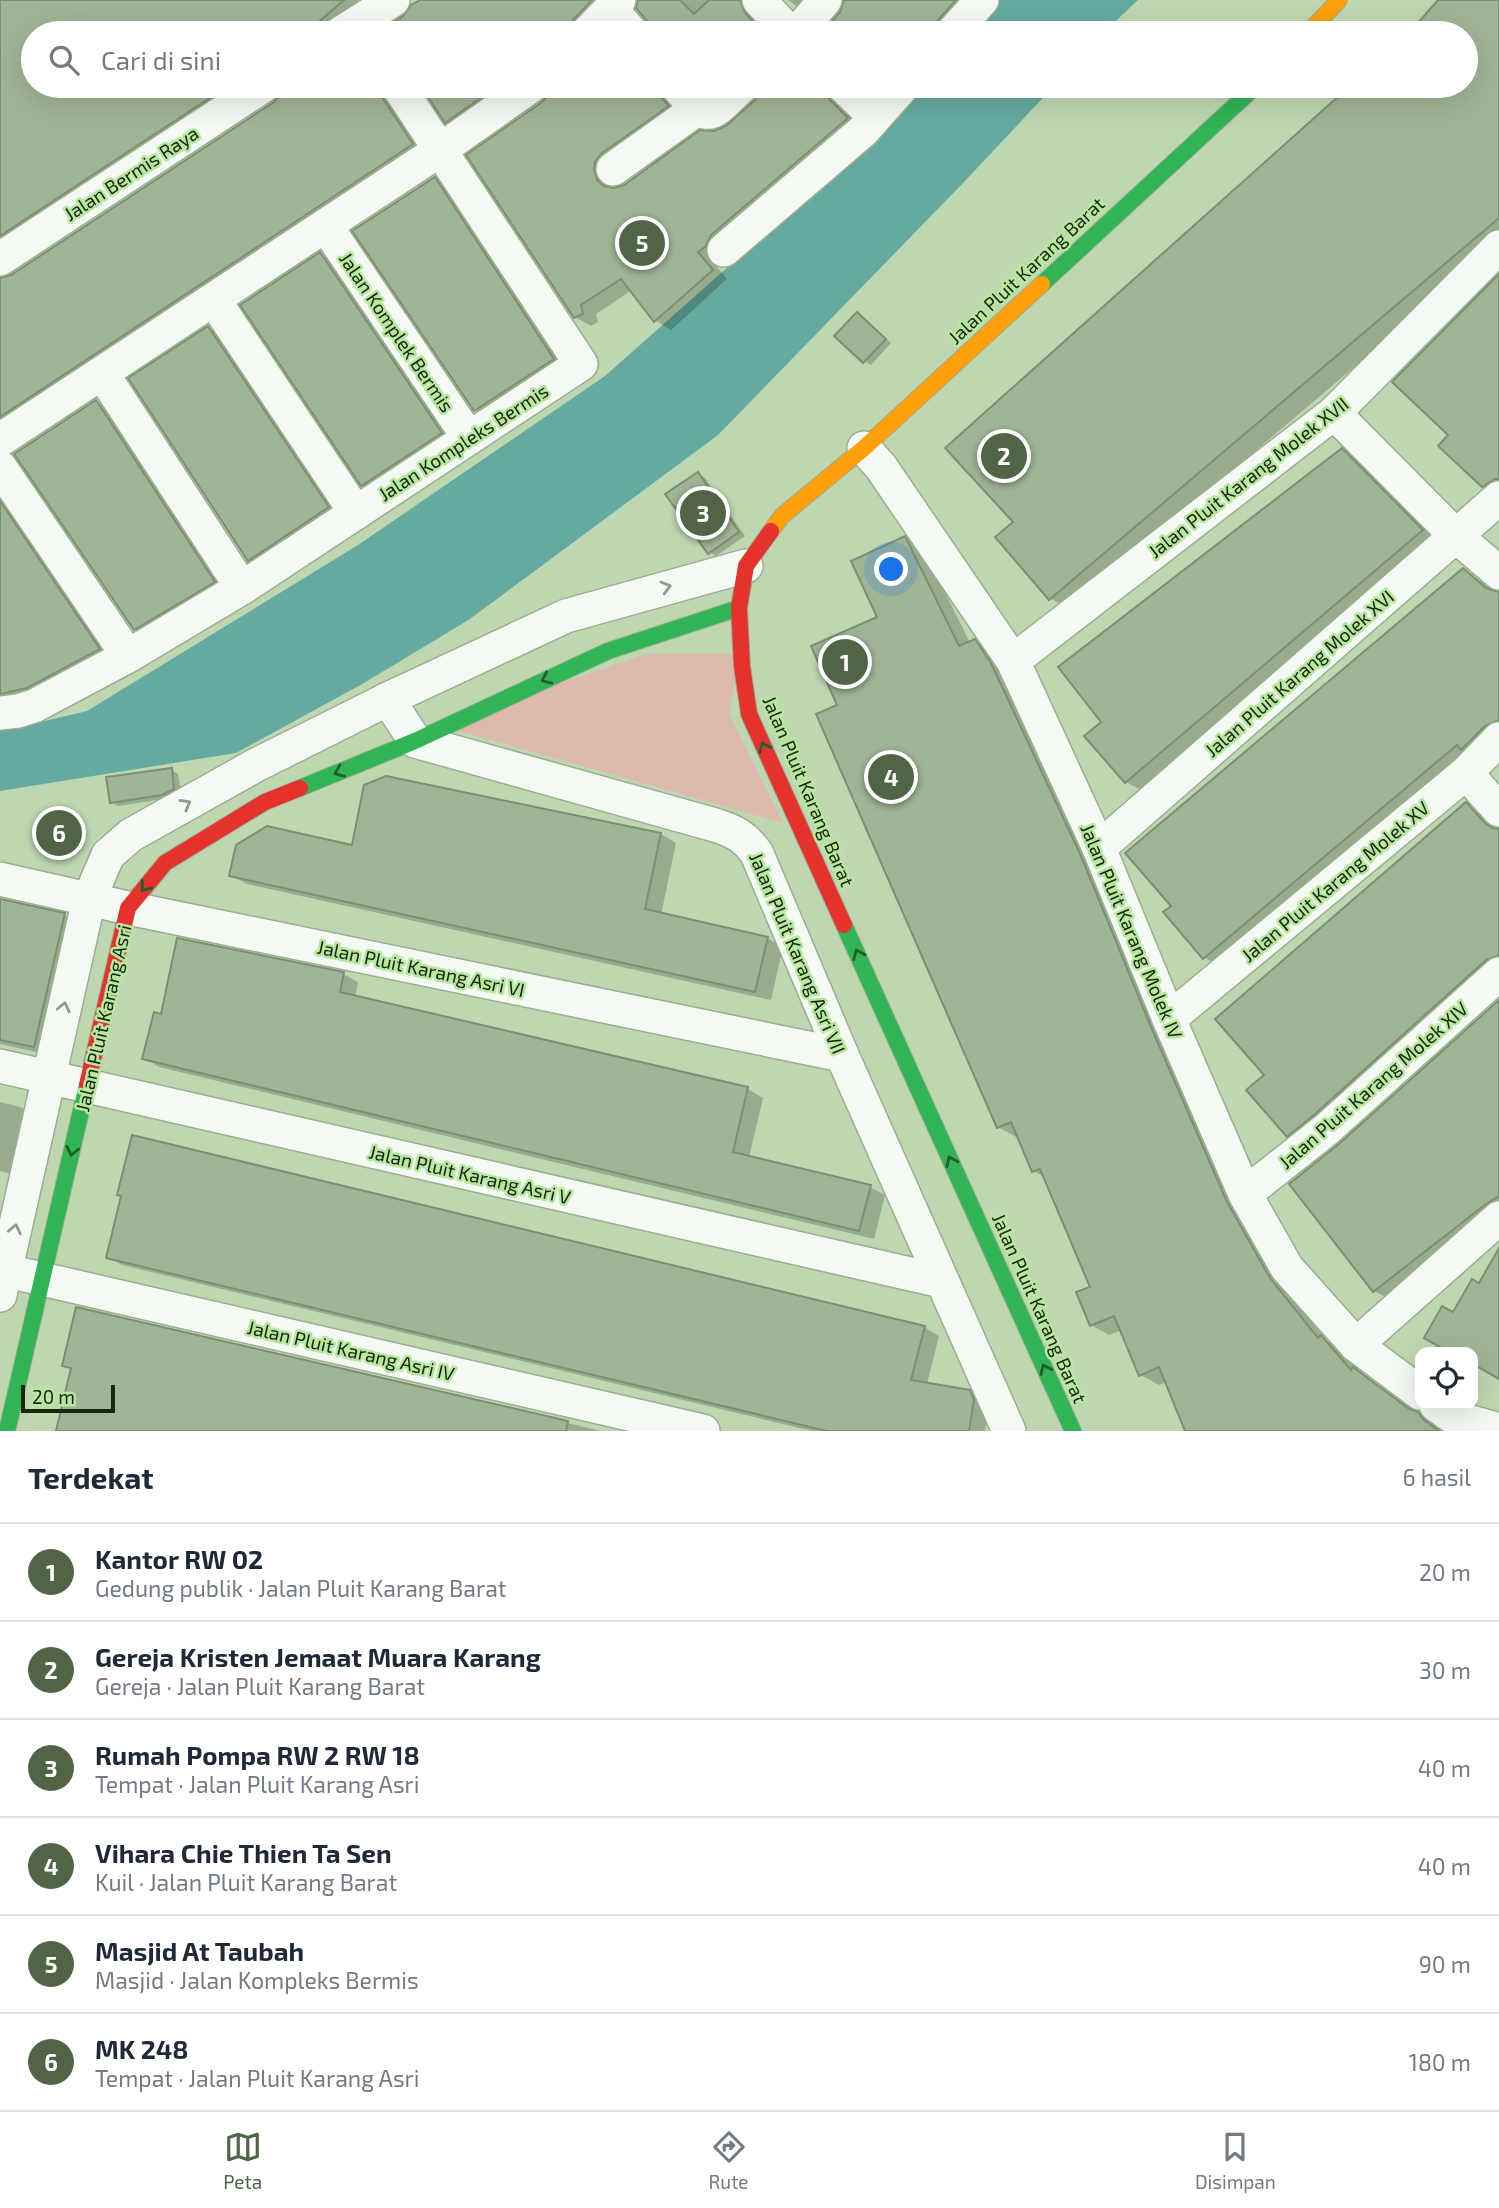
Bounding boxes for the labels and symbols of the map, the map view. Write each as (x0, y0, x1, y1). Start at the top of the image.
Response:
street label: Jalan Bermis Raya (59, 121, 203, 225)
street label: Jalan Pluit Karang Barat (943, 192, 1109, 348)
pin: 5 (619, 217, 665, 269)
street label: Jalan Komplek Bermis (335, 248, 459, 416)
street label: Jalan Kompleks Bermis (374, 379, 552, 505)
street label: Jalan Pluit Karang Molek XVII (1143, 392, 1353, 562)
pin: 2 (981, 430, 1027, 482)
pin: 3 (680, 487, 726, 539)
your location (874, 552, 908, 586)
one-way arrow (660, 580, 672, 595)
street label: Jalan Pluit Karang Molek XVI (1200, 585, 1398, 761)
pin: 1 (822, 636, 868, 688)
one-way arrow (541, 671, 553, 685)
street label: Jalan Pluit Karang Barat (758, 692, 860, 890)
one-way arrow (759, 741, 773, 754)
pin: 4 (868, 751, 914, 803)
one-way arrow (333, 764, 345, 778)
street label: Jalan Pluit Karang Molek XV (1237, 795, 1434, 966)
one-way arrow (179, 799, 191, 813)
pin: 6 (36, 807, 82, 859)
street label: Jalan Pluit Karang Molek IV (1076, 820, 1188, 1042)
street label: Jalan Pluit Karang Asri VII (745, 849, 851, 1057)
one-way arrow (141, 878, 153, 891)
street label: Jalan Pluit Karang Asri (70, 922, 136, 1114)
street label: Jalan Pluit Karang Asri VI (315, 935, 527, 1001)
one-way arrow (852, 949, 866, 961)
street label: Jalan Pluit Karang Molek XIV (1274, 996, 1472, 1173)
one-way arrow (56, 1001, 70, 1013)
street label: Jalan Pluit Karang Asri V (367, 1140, 574, 1209)
one-way arrow (66, 1145, 80, 1157)
one-way arrow (946, 1156, 960, 1169)
street label: Jalan Pluit Karang Barat (988, 1210, 1092, 1406)
one-way arrow (7, 1223, 22, 1235)
street label: Jalan Pluit Karang Asri IV (245, 1315, 457, 1385)
one-way arrow (1039, 1364, 1053, 1376)
scale bar (21, 1382, 116, 1414)

